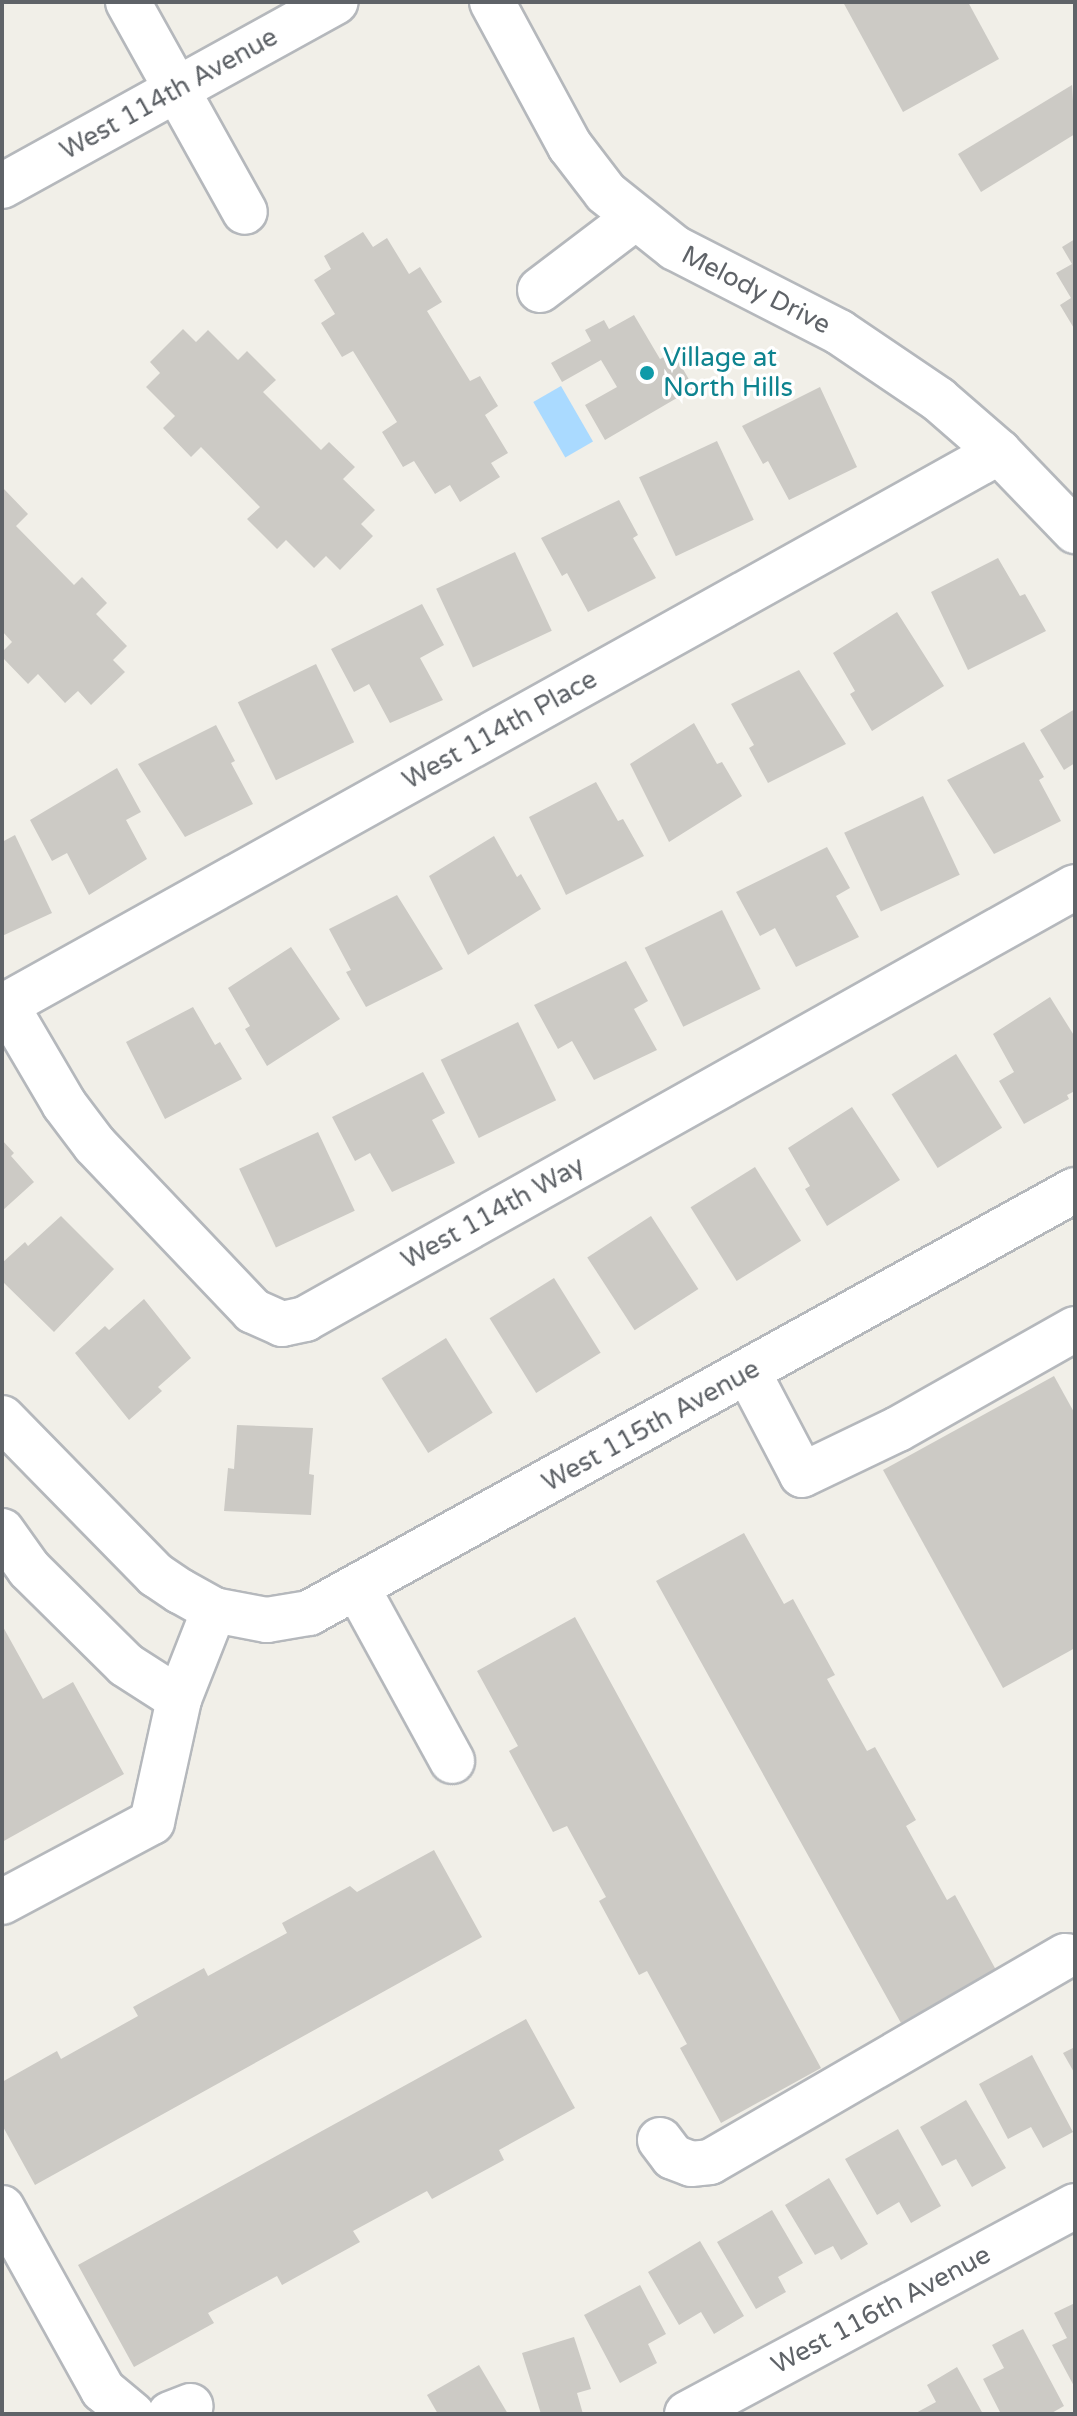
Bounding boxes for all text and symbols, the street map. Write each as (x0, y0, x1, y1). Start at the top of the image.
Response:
street label: West 114th Avenue (55, 21, 283, 167)
street label: Melody Drive (676, 239, 836, 341)
place label: Village at North Hills (663, 342, 793, 404)
marker: Village at North Hills (638, 364, 656, 382)
street label: West 114th Place (397, 664, 603, 796)
street label: West 114th Way (396, 1150, 590, 1276)
street label: West 115th Avenue (537, 1353, 765, 1499)
street label: West 116th Avenue (766, 2239, 996, 2381)

